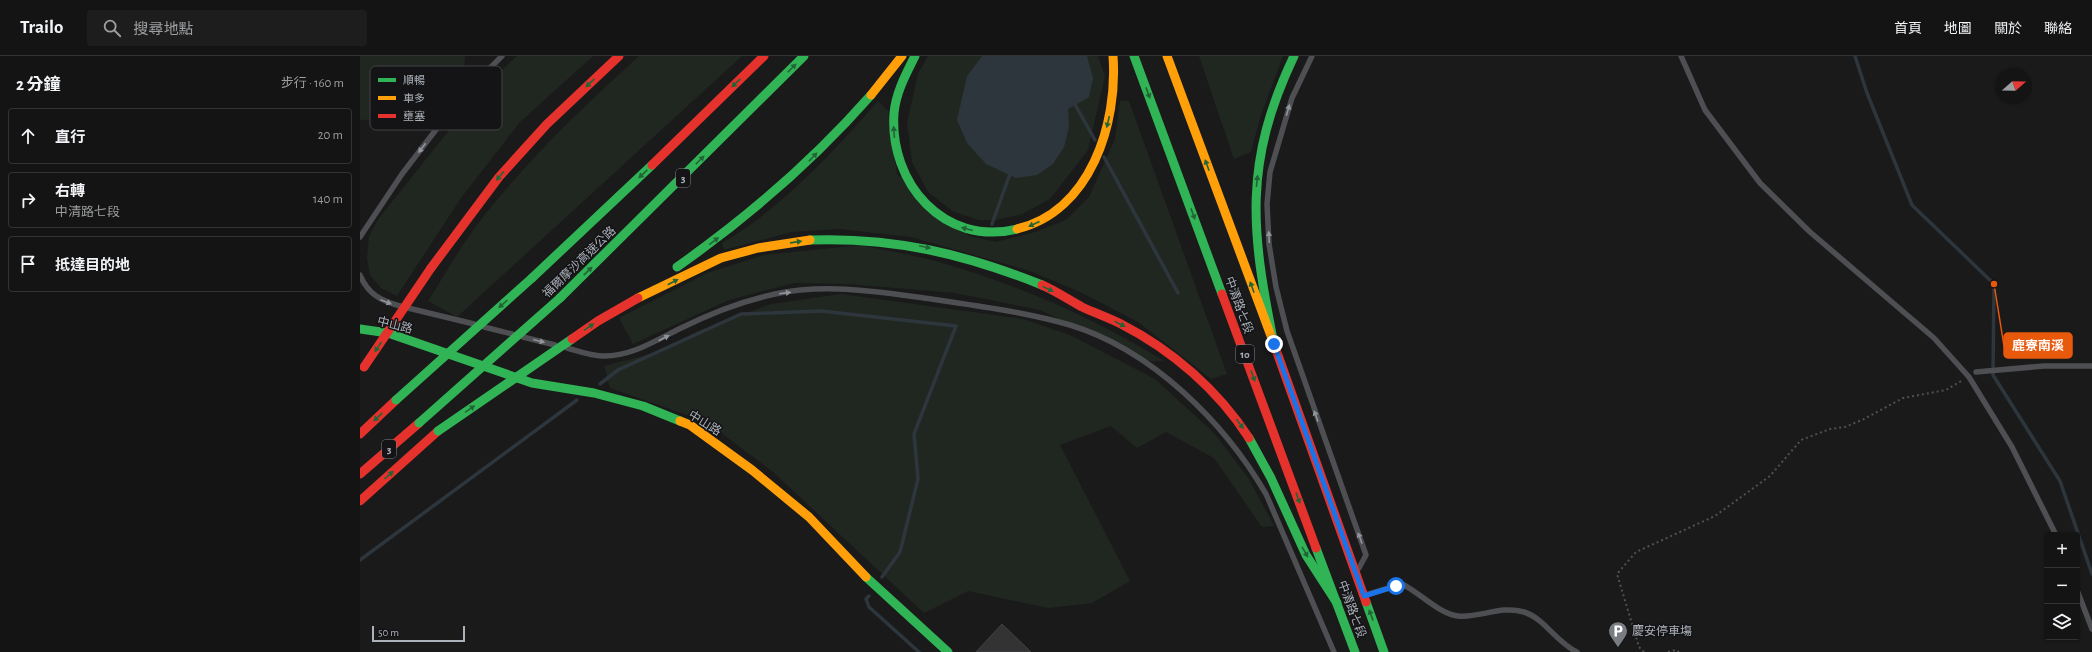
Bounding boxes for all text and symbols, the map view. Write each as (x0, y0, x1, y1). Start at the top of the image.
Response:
search box (87, 10, 367, 46)
icon: search (101, 17, 123, 39)
text: Trailo (20, 18, 63, 37)
text: 搜尋地點 (133, 22, 193, 37)
text: 首頁 (1894, 22, 1922, 36)
text: 地圖 (1944, 22, 1972, 36)
text: 關於 (1994, 22, 2022, 36)
text: 聯絡 (2044, 22, 2072, 36)
one-way arrow (787, 63, 797, 73)
legend (370, 66, 502, 130)
north arrow (1996, 68, 2032, 104)
text: 順暢 (403, 75, 425, 86)
text: 2 分鐘 (16, 76, 61, 93)
text: 步行 · 160 m (281, 77, 344, 90)
one-way arrow (585, 78, 595, 88)
one-way arrow (731, 78, 741, 88)
one-way arrow (1145, 87, 1151, 99)
text: 車多 (403, 92, 425, 104)
one-way arrow (1286, 103, 1292, 116)
text: 壅塞 (403, 110, 425, 122)
one-way arrow (1105, 117, 1111, 129)
icon: ahead (17, 125, 39, 147)
one-way arrow (891, 126, 898, 138)
text: 20 m (318, 129, 343, 142)
text: 直行 (55, 130, 85, 145)
one-way arrow (417, 143, 426, 154)
one-way arrow (808, 152, 817, 162)
one-way arrow (696, 155, 705, 165)
one-way arrow (1204, 159, 1210, 171)
one-way arrow (638, 169, 648, 179)
road number: 3 (676, 169, 690, 187)
one-way arrow (496, 171, 505, 182)
one-way arrow (1253, 175, 1260, 187)
text: 右轉 (55, 184, 85, 199)
icon: right (17, 189, 39, 211)
text: 140 m (313, 193, 343, 206)
text: 中清路七段 (55, 206, 120, 219)
one-way arrow (1190, 209, 1196, 221)
one-way arrow (1028, 220, 1040, 227)
street label: 福爾摩沙高速公路 (540, 224, 618, 300)
one-way arrow (961, 225, 974, 231)
one-way arrow (1265, 231, 1272, 243)
one-way arrow (708, 237, 719, 246)
one-way arrow (790, 239, 802, 245)
one-way arrow (919, 245, 931, 251)
icon: arrive (17, 253, 39, 275)
text: 抵達目的地 (55, 258, 130, 273)
one-way arrow (583, 266, 593, 276)
street label: 中清路七段 (1223, 274, 1256, 335)
one-way arrow (667, 279, 679, 285)
one-way arrow (1249, 281, 1255, 293)
one-way arrow (1042, 286, 1054, 292)
one-way arrow (779, 290, 791, 296)
one-way arrow (380, 299, 392, 305)
one-way arrow (498, 299, 508, 309)
street label: 中山路 (376, 314, 414, 335)
one-way arrow (1114, 321, 1126, 327)
one-way arrow (584, 323, 594, 331)
callout: 鹿寮南溪 (2004, 333, 2072, 358)
one-way arrow (658, 334, 670, 341)
route end (1265, 335, 1283, 353)
one-way arrow (533, 338, 545, 344)
text: 鹿寮南溪 (2012, 338, 2064, 353)
one-way arrow (374, 342, 382, 352)
road number: 10 (1236, 345, 1254, 363)
one-way arrow (1250, 370, 1256, 382)
one-way arrow (465, 405, 476, 413)
street label: 中山路 (687, 408, 724, 438)
one-way arrow (1313, 409, 1319, 421)
one-way arrow (373, 413, 383, 422)
one-way arrow (1235, 419, 1244, 430)
road number: 3 (382, 440, 396, 458)
one-way arrow (384, 471, 394, 480)
one-way arrow (1295, 492, 1301, 504)
one-way arrow (1356, 532, 1362, 544)
map controls (2044, 532, 2080, 640)
button: + (2044, 532, 2080, 568)
one-way arrow (1301, 546, 1308, 558)
button: − (2044, 568, 2080, 604)
route start (1387, 577, 1405, 595)
street label: 中清路七段 (1336, 578, 1369, 639)
button: layers (2044, 604, 2080, 640)
one-way arrow (1368, 609, 1374, 621)
parking icon: 慶安停車塲 (1607, 620, 1629, 648)
scale bar (372, 624, 465, 643)
place label: 慶安停車塲 (1632, 624, 1692, 637)
text: 50 m (378, 627, 399, 638)

